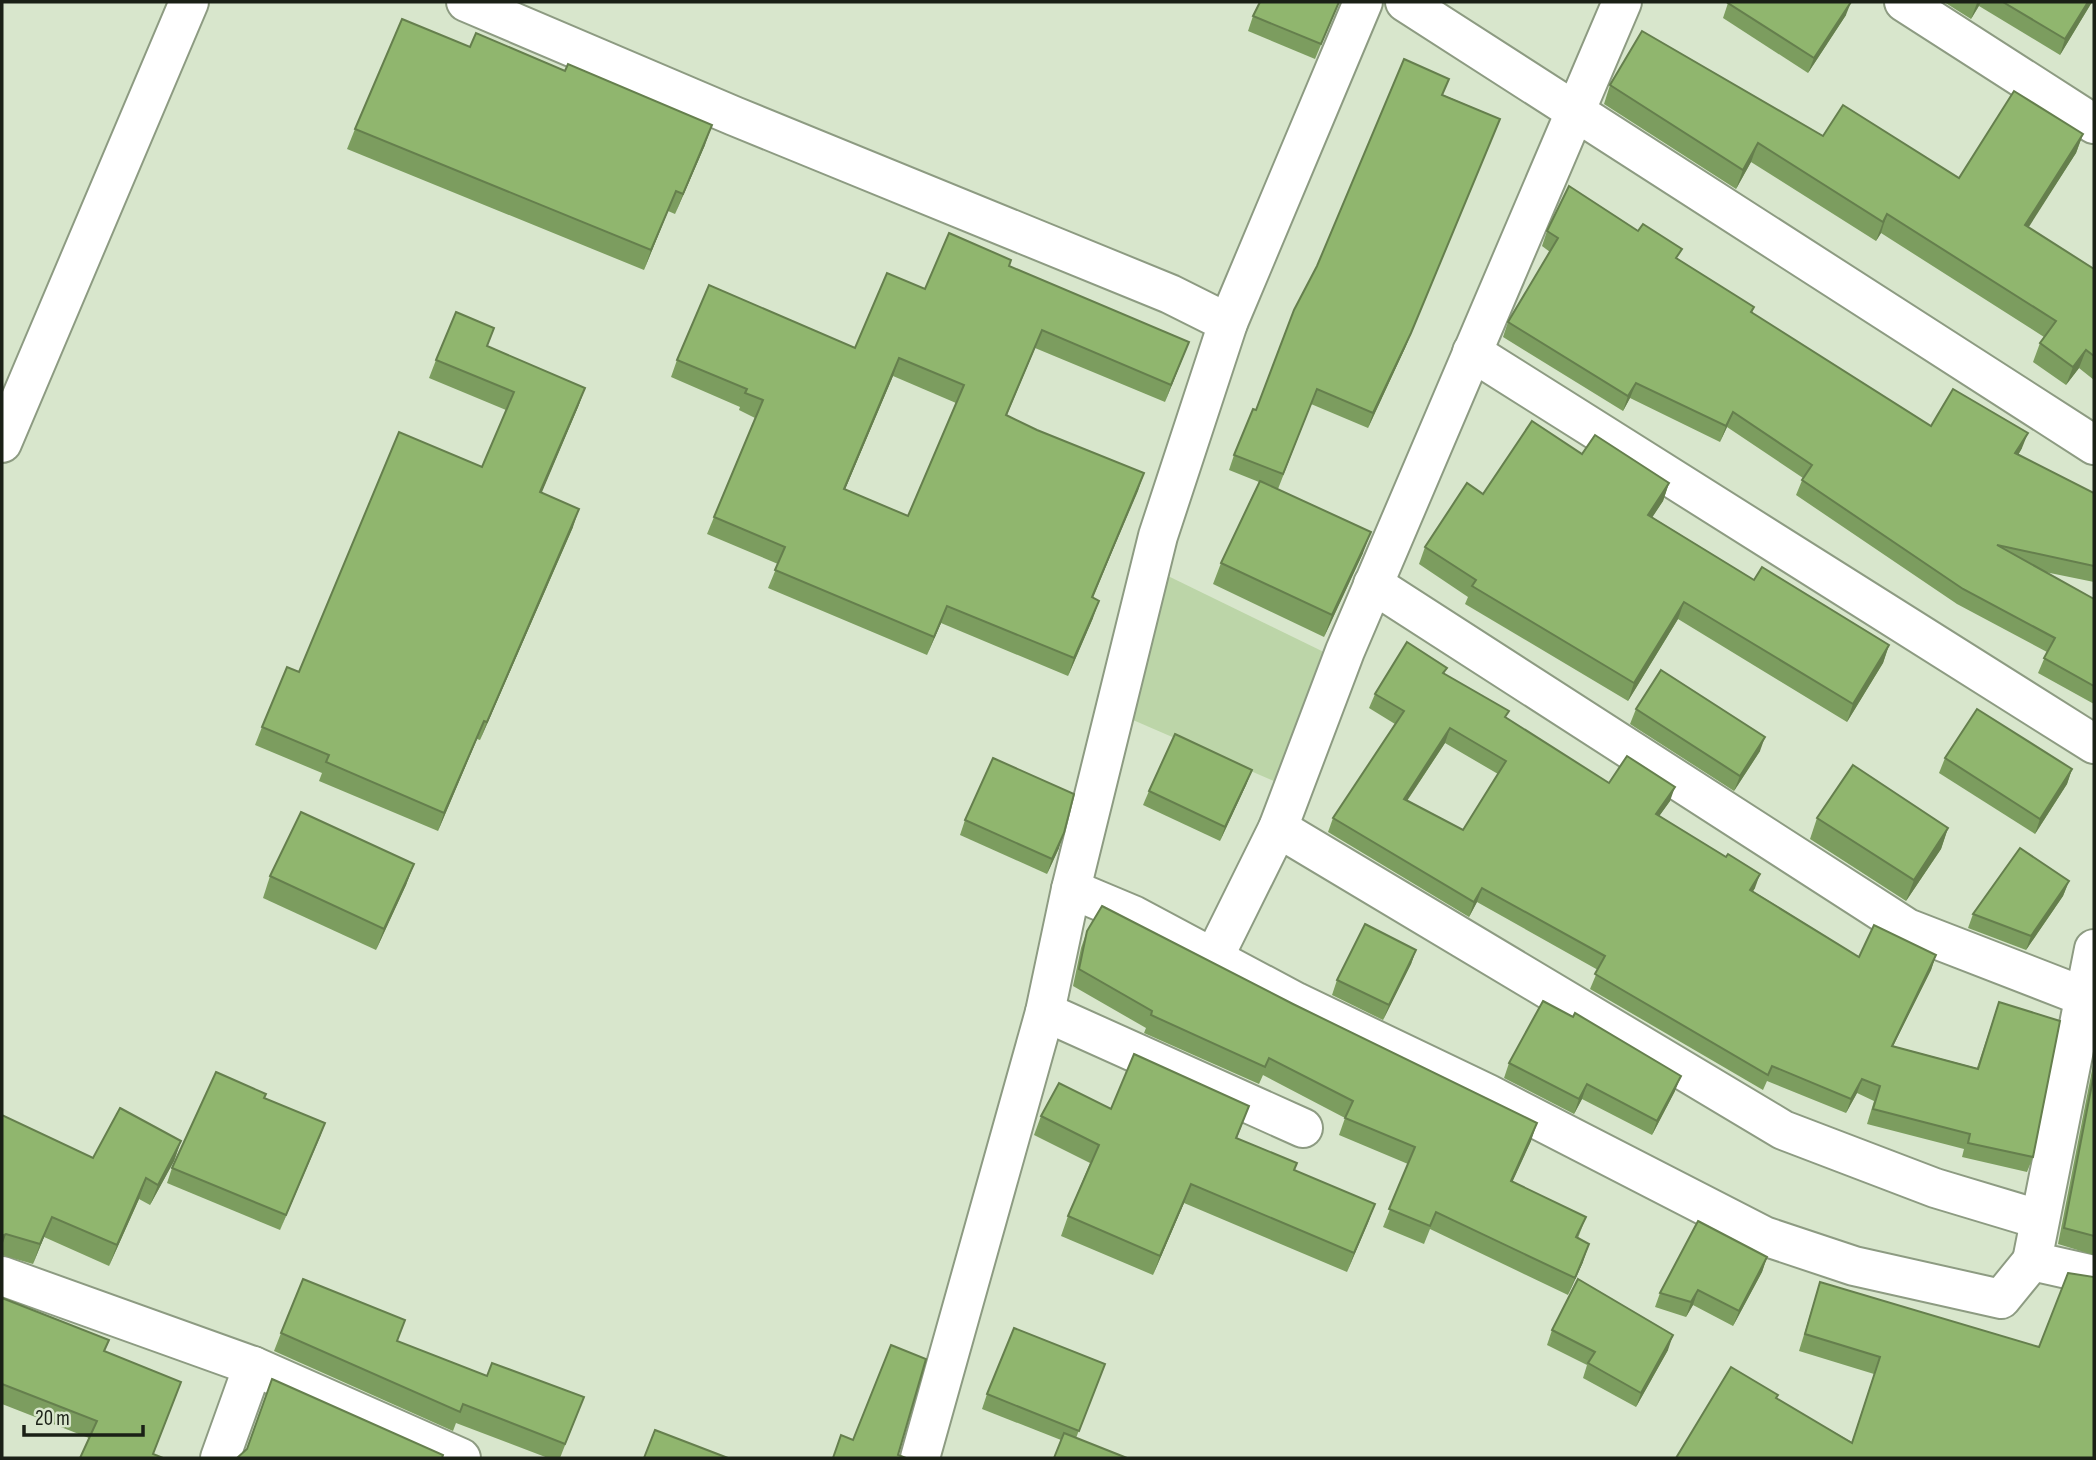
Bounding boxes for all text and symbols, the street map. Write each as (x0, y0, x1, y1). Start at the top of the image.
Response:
scale bar (24, 1394, 144, 1438)
text: 20 m (35, 1406, 70, 1431)

